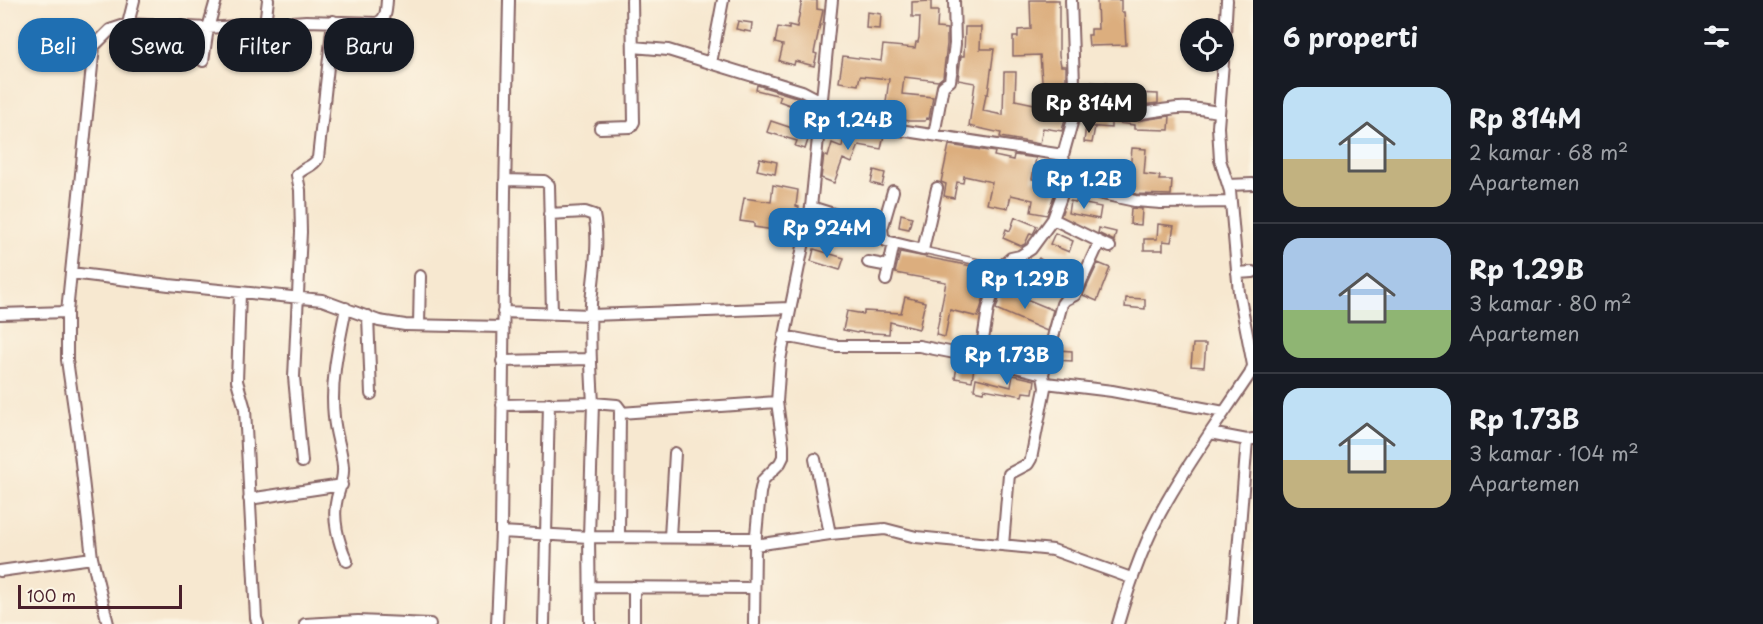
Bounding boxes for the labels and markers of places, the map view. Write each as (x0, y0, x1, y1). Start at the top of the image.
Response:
pin: Rp 814M (1034, 83, 1144, 134)
pin: Rp 1.24B (786, 100, 910, 151)
pin: Rp 1.2B (1029, 159, 1139, 210)
pin: Rp 924M (772, 208, 882, 259)
pin: Rp 1.29B (963, 259, 1087, 310)
pin: Rp 1.73B (945, 335, 1069, 386)

